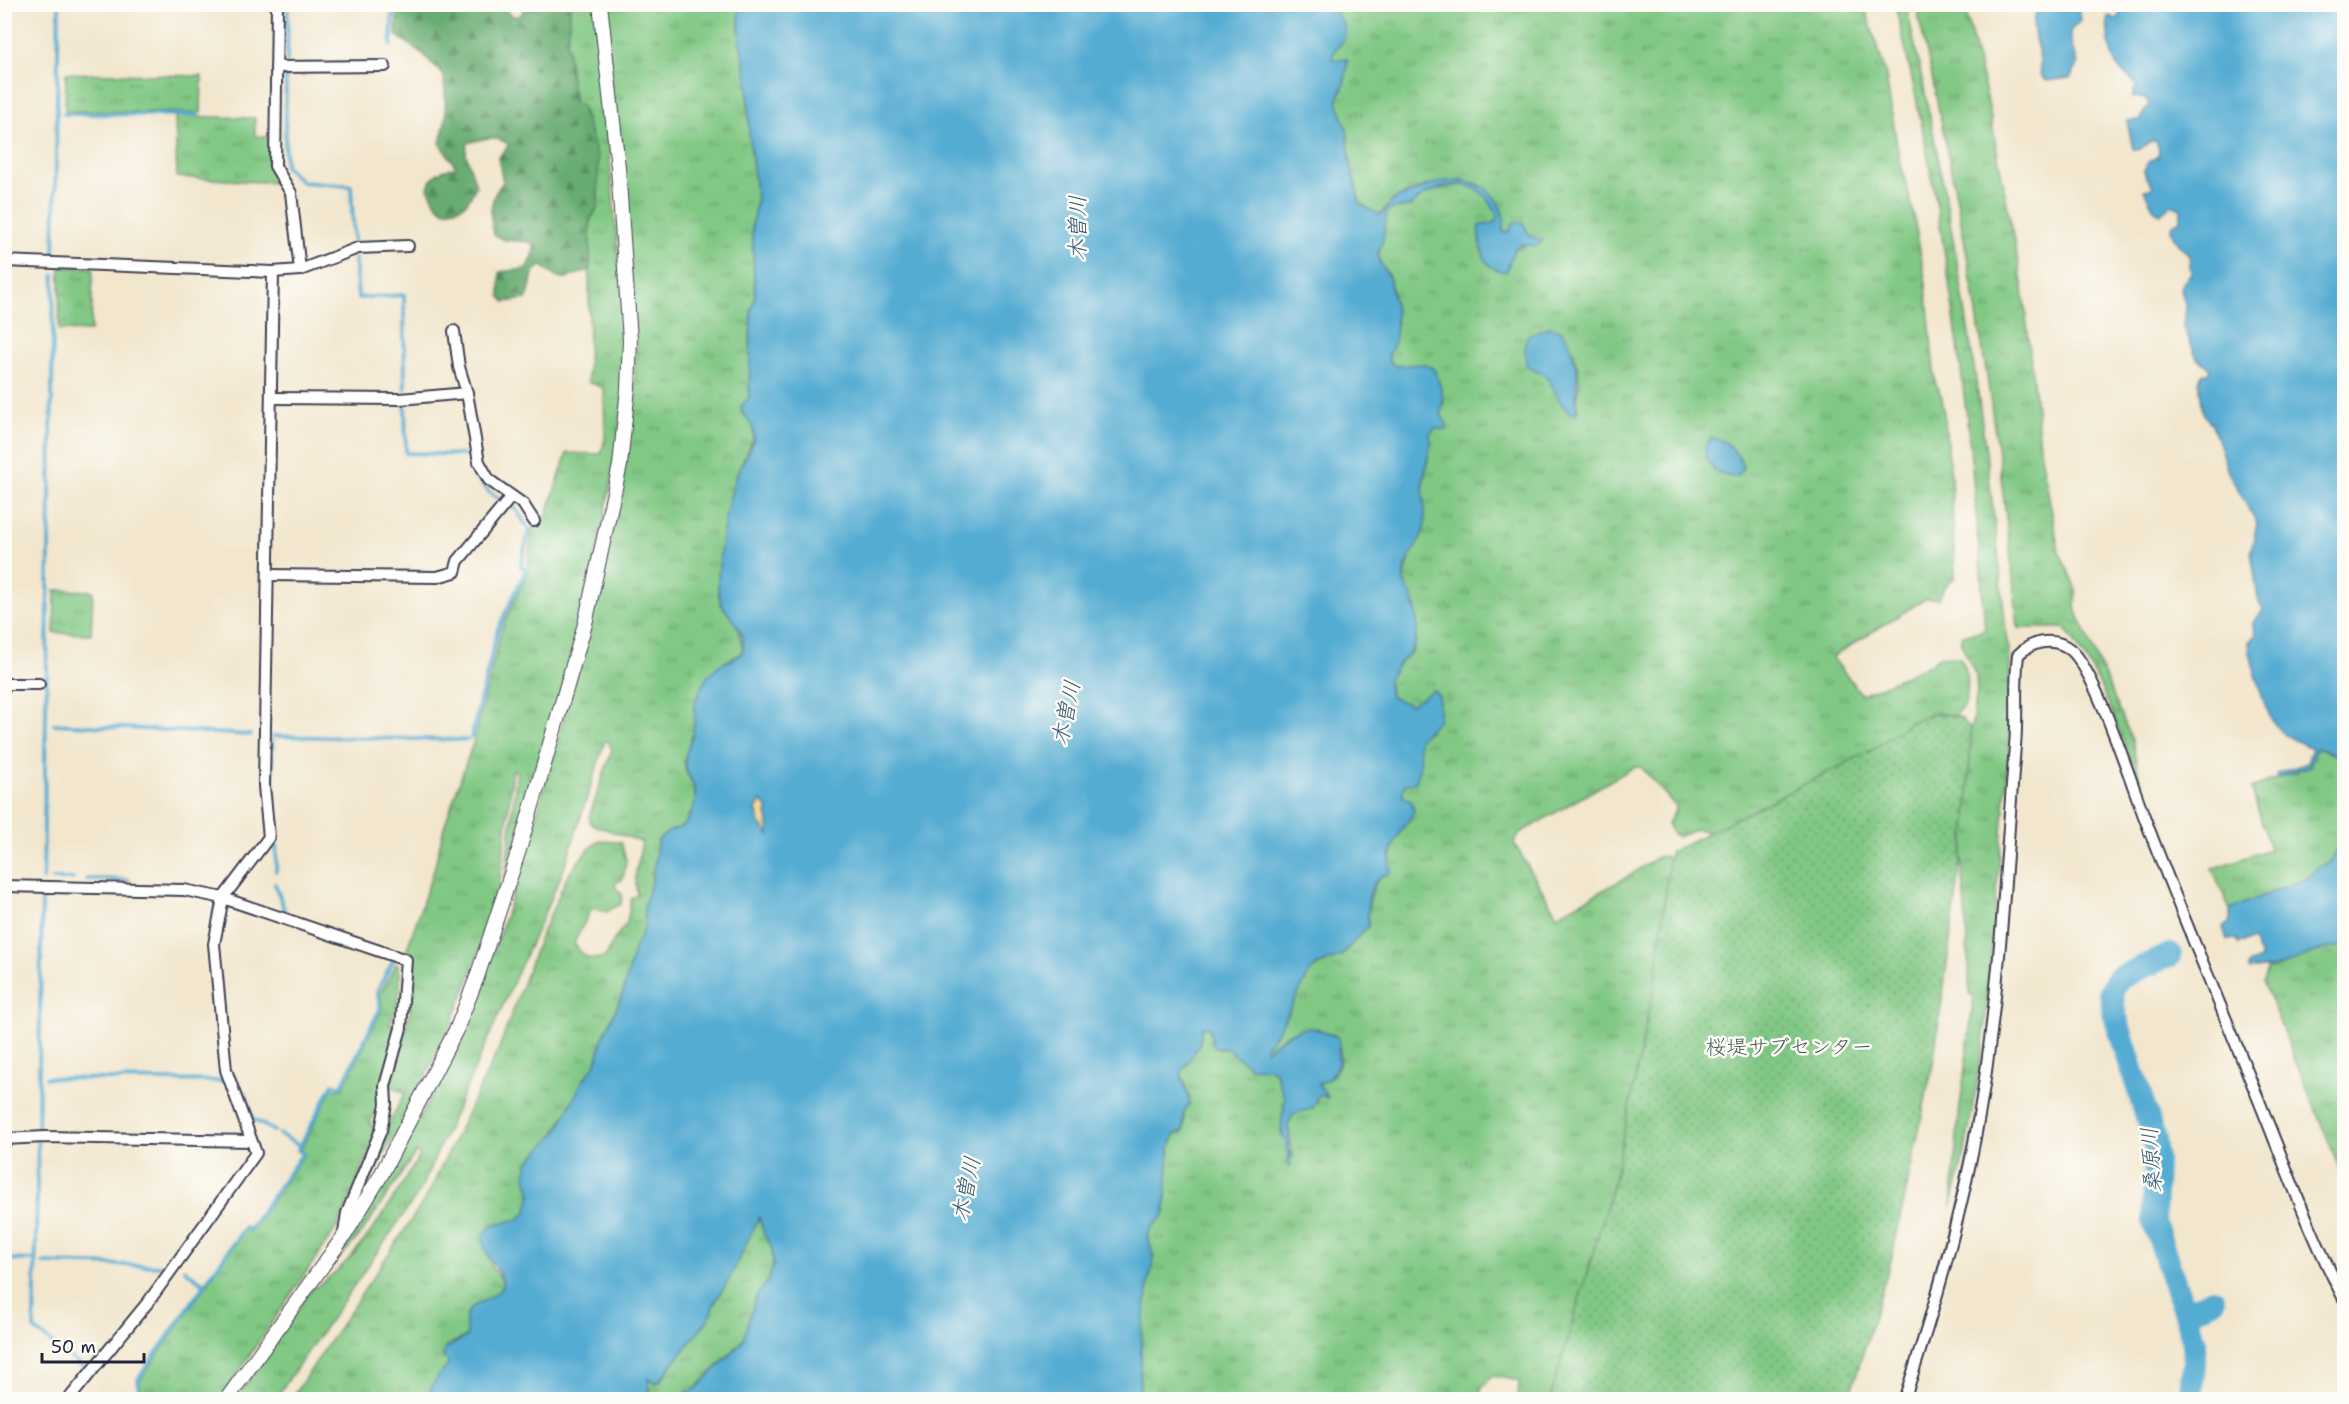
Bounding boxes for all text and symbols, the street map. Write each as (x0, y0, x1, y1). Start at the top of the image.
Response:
water label: 木曽川 (1063, 195, 1092, 261)
water label: 木曽川 (1045, 678, 1087, 748)
park label: 桜堤サブセンター (1705, 1033, 1873, 1061)
water label: 桑原川 (2134, 1126, 2168, 1194)
water label: 木曽川 (945, 1154, 987, 1224)
scale bar (42, 1326, 144, 1364)
text: 50 m (51, 1335, 96, 1359)

